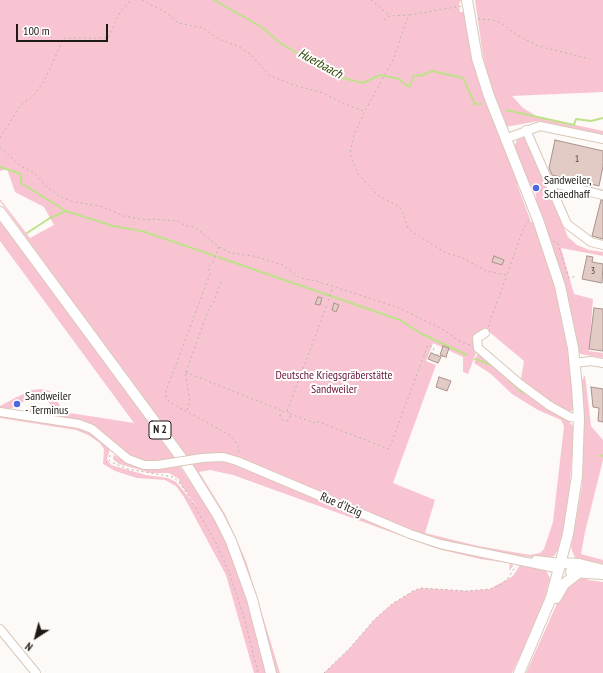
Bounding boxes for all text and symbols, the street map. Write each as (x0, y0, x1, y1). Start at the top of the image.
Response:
scale bar (18, 16, 110, 42)
text: 100 m (23, 23, 50, 38)
water label: Huerbaach (295, 46, 345, 82)
house number: 1 (575, 153, 579, 165)
place label: Sandweiler, Schaedhaff (544, 174, 592, 202)
marker: Sandweiler, Schaedhaff (531, 183, 541, 193)
house number: 3 (591, 265, 595, 277)
park label: Deutsche Kriegsgräberstätte Sandweiler (276, 369, 392, 397)
place label: Sandweiler - Terminus (25, 390, 71, 418)
marker: Sandweiler - Terminus (12, 399, 22, 409)
road number: N 2 (149, 421, 171, 439)
street label: Rue d'Itzig (318, 490, 364, 520)
north arrow (16, 617, 56, 657)
text: N (22, 639, 35, 654)

